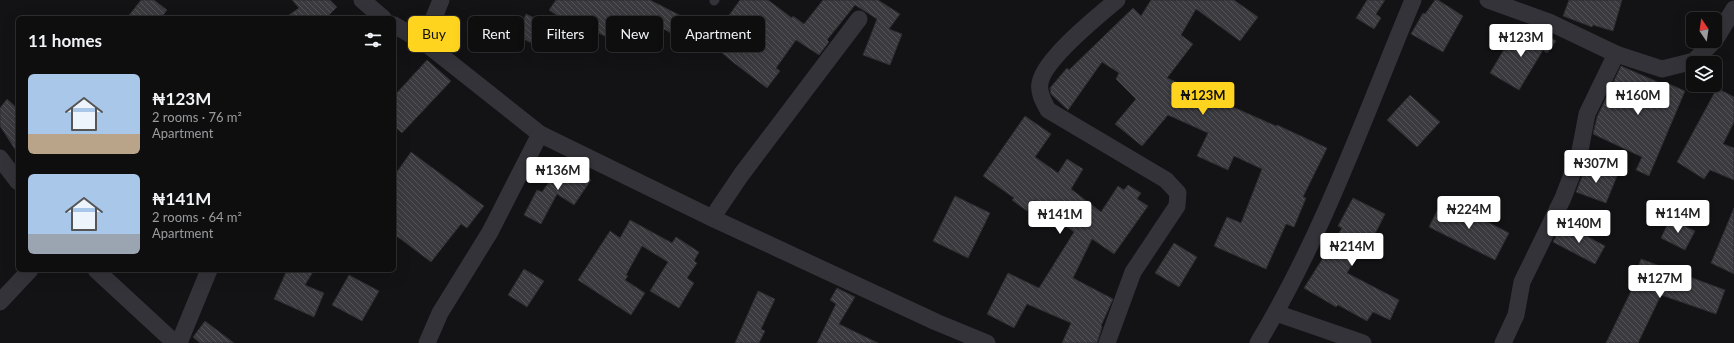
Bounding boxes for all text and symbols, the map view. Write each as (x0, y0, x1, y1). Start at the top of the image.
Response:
north arrow (1686, 12, 1722, 48)
map controls (1686, 12, 1722, 92)
chip: Buy (408, 16, 460, 52)
chip: Rent (468, 16, 524, 52)
chip: Filters (532, 16, 598, 52)
chip: New (606, 16, 663, 52)
chip: Apartment (671, 16, 765, 52)
pin: ₦123M (1493, 24, 1549, 58)
icon: filters (362, 29, 384, 51)
text: ₦123M (1498, 29, 1544, 45)
text: 11 homes (28, 30, 102, 51)
button: layers (1686, 56, 1722, 92)
pin: ₦123M (1175, 82, 1231, 116)
pin: ₦160M (1610, 82, 1666, 116)
text: ₦123M (1180, 87, 1226, 103)
text: ₦160M (1615, 87, 1661, 103)
text: ₦123M (152, 88, 211, 109)
icon: home (60, 90, 108, 138)
text: 2 rooms · 76 m² (152, 109, 242, 125)
text: Apartment (152, 125, 213, 141)
pin: ₦307M (1568, 150, 1624, 184)
text: ₦307M (1573, 155, 1619, 171)
pin: ₦136M (530, 157, 586, 191)
text: ₦136M (535, 162, 581, 178)
text: ₦141M (152, 188, 211, 209)
icon: home (60, 190, 108, 238)
pin: ₦224M (1441, 196, 1497, 230)
pin: ₦114M (1650, 200, 1706, 234)
pin: ₦141M (1032, 201, 1088, 235)
text: ₦224M (1446, 201, 1492, 217)
text: ₦114M (1655, 205, 1701, 221)
text: ₦141M (1037, 206, 1083, 222)
text: 2 rooms · 64 m² (152, 209, 242, 225)
pin: ₦140M (1551, 210, 1607, 244)
text: ₦140M (1556, 215, 1602, 231)
text: Apartment (152, 225, 213, 241)
pin: ₦214M (1324, 233, 1380, 267)
text: ₦214M (1329, 238, 1375, 254)
pin: ₦127M (1632, 265, 1688, 299)
text: ₦127M (1637, 270, 1683, 286)

